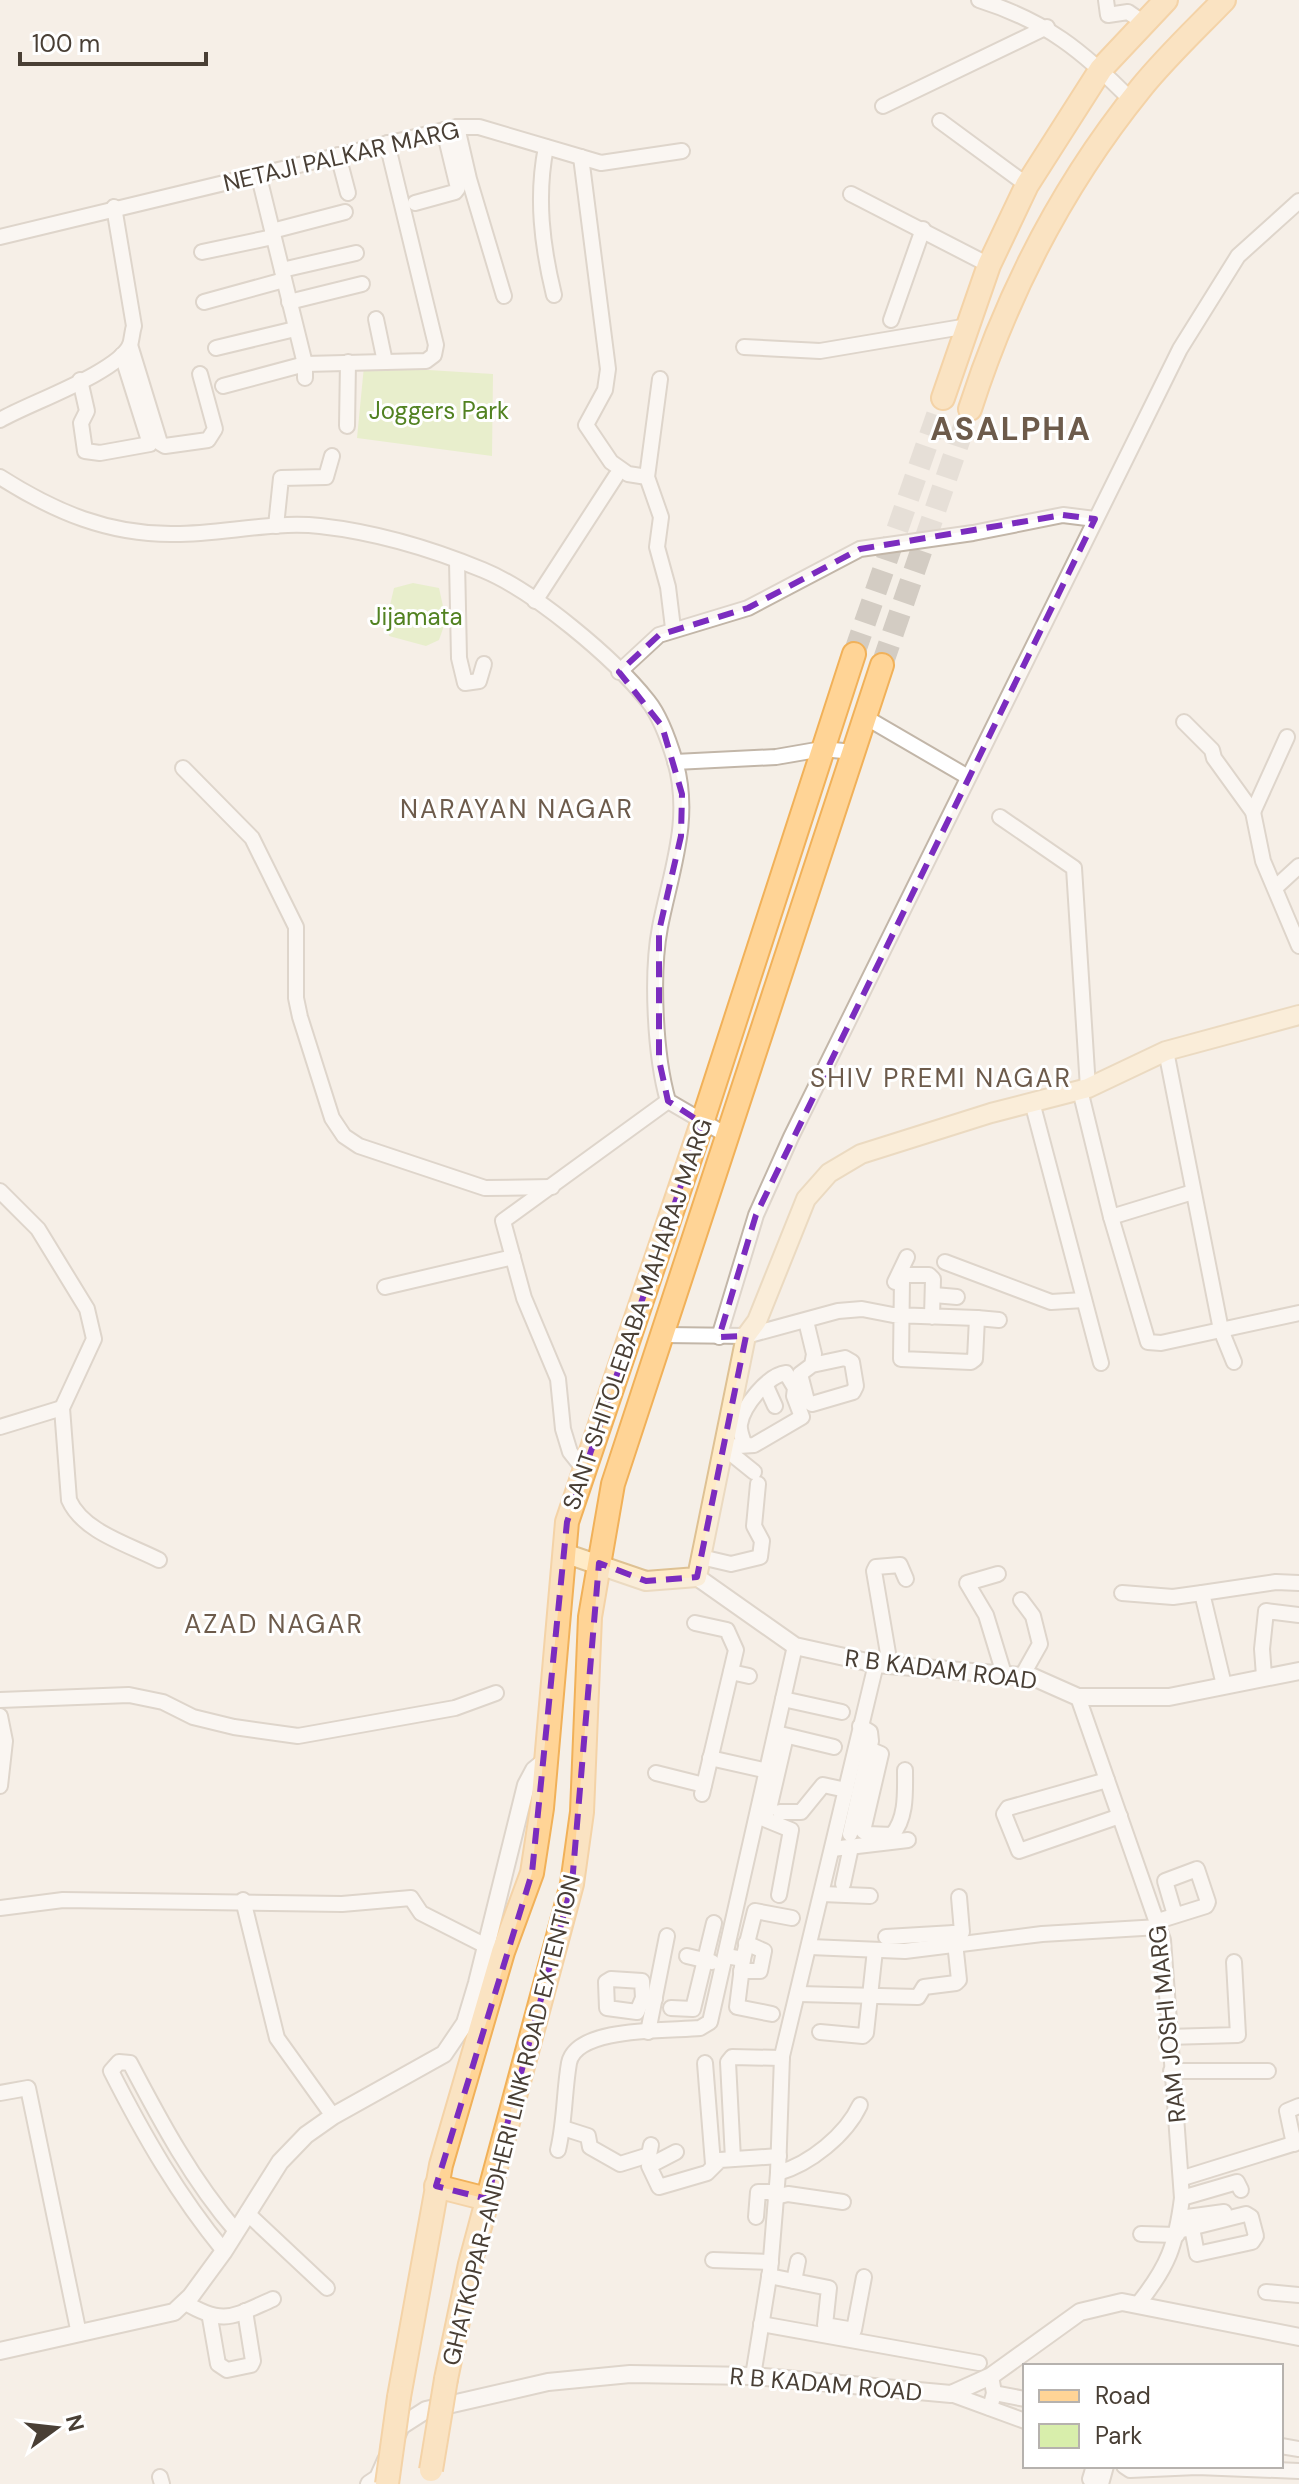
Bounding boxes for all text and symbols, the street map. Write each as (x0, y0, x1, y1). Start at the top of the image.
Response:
scale bar (20, 16, 206, 66)
text: 100 m (32, 28, 100, 59)
street label: NETAJI PALKAR MARG (220, 114, 462, 198)
park label: Joggers Park (369, 395, 509, 426)
district label: ASALPHA (930, 408, 1092, 450)
park label: Jijamata (369, 601, 463, 632)
district label: NARAYAN NAGAR (400, 792, 634, 826)
district label: SHIV PREMI NAGAR (810, 1061, 1072, 1095)
street label: SANT SHITOLEBABA MAHARAJ MARG (555, 1114, 719, 1514)
district label: AZAD NAGAR (184, 1607, 364, 1641)
street label: R B KADAM ROAD (843, 1642, 1039, 1696)
street label: GHATKOPAR-ANDHERI LINK ROAD EXTENTION (435, 1871, 587, 2369)
street label: RAM JOSHI MARG (1141, 1924, 1193, 2124)
street label: R B KADAM ROAD (728, 2360, 924, 2408)
legend (1023, 2364, 1283, 2468)
text: Road (1095, 2380, 1151, 2411)
north arrow (16, 2388, 96, 2468)
text: N (59, 2411, 91, 2434)
text: Park (1095, 2420, 1142, 2451)

